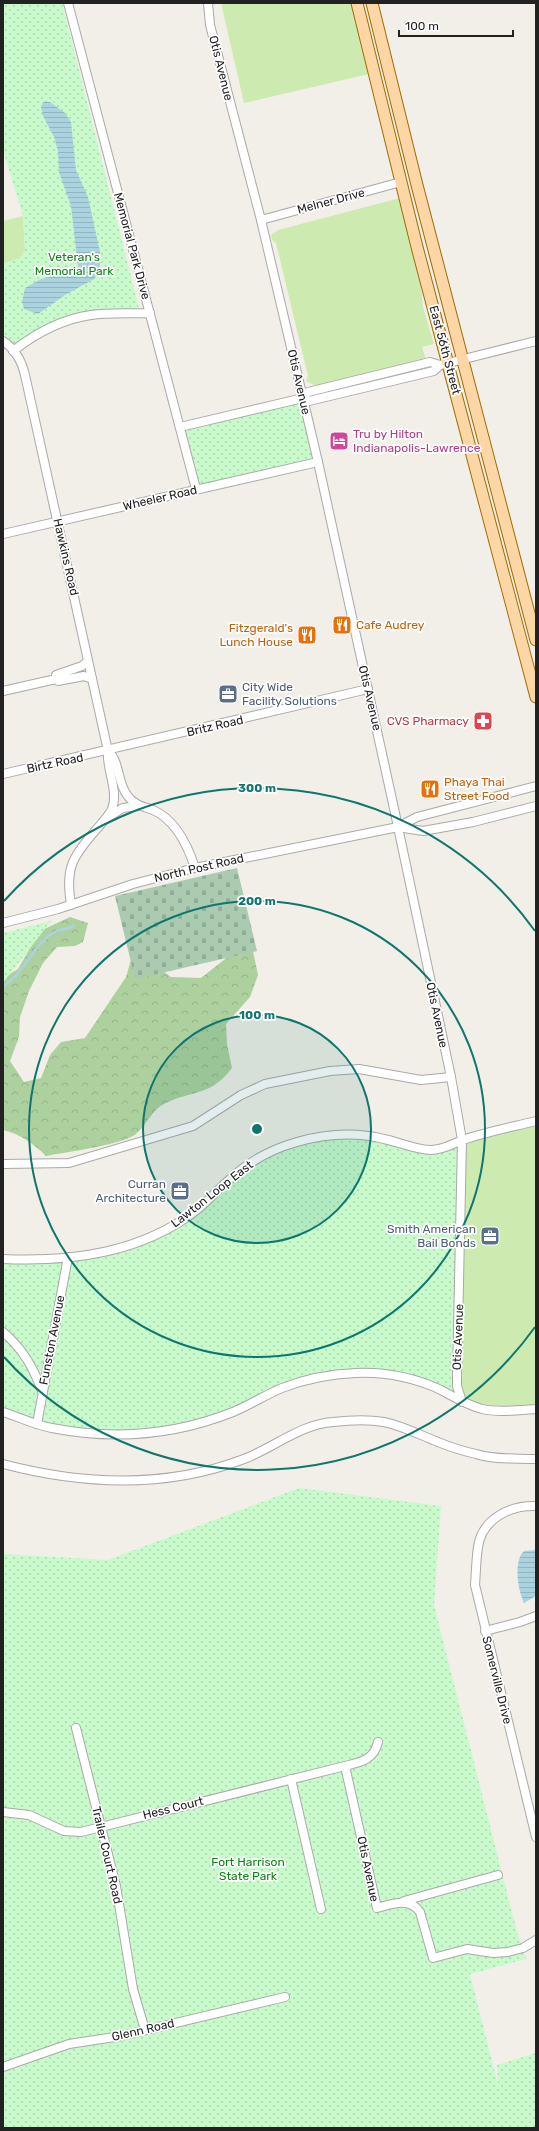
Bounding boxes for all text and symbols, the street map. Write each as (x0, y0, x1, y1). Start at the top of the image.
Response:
scale bar (399, 12, 513, 38)
text: 100 m (405, 19, 439, 33)
street label: Otis Avenue (206, 34, 236, 102)
street label: Melner Drive (296, 185, 367, 217)
street label: Memorial Park Drive (111, 191, 153, 301)
park label: Veteran's Memorial Park (35, 250, 114, 278)
street label: East 56th Street (426, 304, 464, 396)
street label: Otis Avenue (285, 348, 313, 416)
place label: Tru by Hilton Indianapolis-Lawrence (353, 427, 481, 455)
hotel icon: Tru by Hilton Indianapolis-Lawrence (328, 430, 350, 452)
street label: Wheeler Road (122, 483, 198, 513)
street label: Hawkins Road (50, 517, 82, 597)
restaurant icon: Cafe Audrey (331, 614, 353, 636)
place label: Cafe Audrey (356, 618, 425, 632)
place label: Fitzgerald's Lunch House (220, 621, 293, 649)
restaurant icon: Fitzgerald's Lunch House (296, 624, 318, 646)
street label: Otis Avenue (356, 664, 384, 732)
place label: City Wide Facility Solutions (242, 680, 337, 708)
office icon: City Wide Facility Solutions (217, 683, 239, 705)
pharmacy icon: CVS Pharmacy (472, 710, 494, 732)
street label: Britz Road (185, 713, 245, 739)
place label: CVS Pharmacy (387, 714, 469, 728)
street label: Birtz Road (25, 750, 85, 776)
place label: Phaya Thai Street Food (444, 775, 509, 803)
restaurant icon: Phaya Thai Street Food (419, 778, 441, 800)
text: 300 m (238, 781, 276, 795)
street label: North Post Road (153, 851, 245, 885)
text: 200 m (238, 894, 276, 908)
street label: Otis Avenue (423, 981, 451, 1049)
text: 100 m (239, 1008, 275, 1022)
centre of rings (250, 1122, 264, 1136)
street label: Lawton Loop East (168, 1158, 256, 1230)
place label: Curran Architecture (96, 1177, 166, 1205)
office icon: Curran Architecture (169, 1180, 191, 1202)
place label: Smith American Bail Bonds (387, 1222, 476, 1250)
office icon: Smith American Bail Bonds (479, 1225, 501, 1247)
street label: Funston Avenue (36, 1294, 68, 1386)
street label: Otis Avenue (450, 1303, 466, 1370)
street label: Somerville Drive (479, 1635, 515, 1726)
street label: Hess Court (141, 1794, 205, 1822)
street label: Trailer Court Road (89, 1805, 125, 1905)
street label: Otis Avenue (354, 1835, 382, 1903)
park label: Fort Harrison State Park (211, 1855, 285, 1883)
street label: Glenn Road (110, 2016, 176, 2044)

